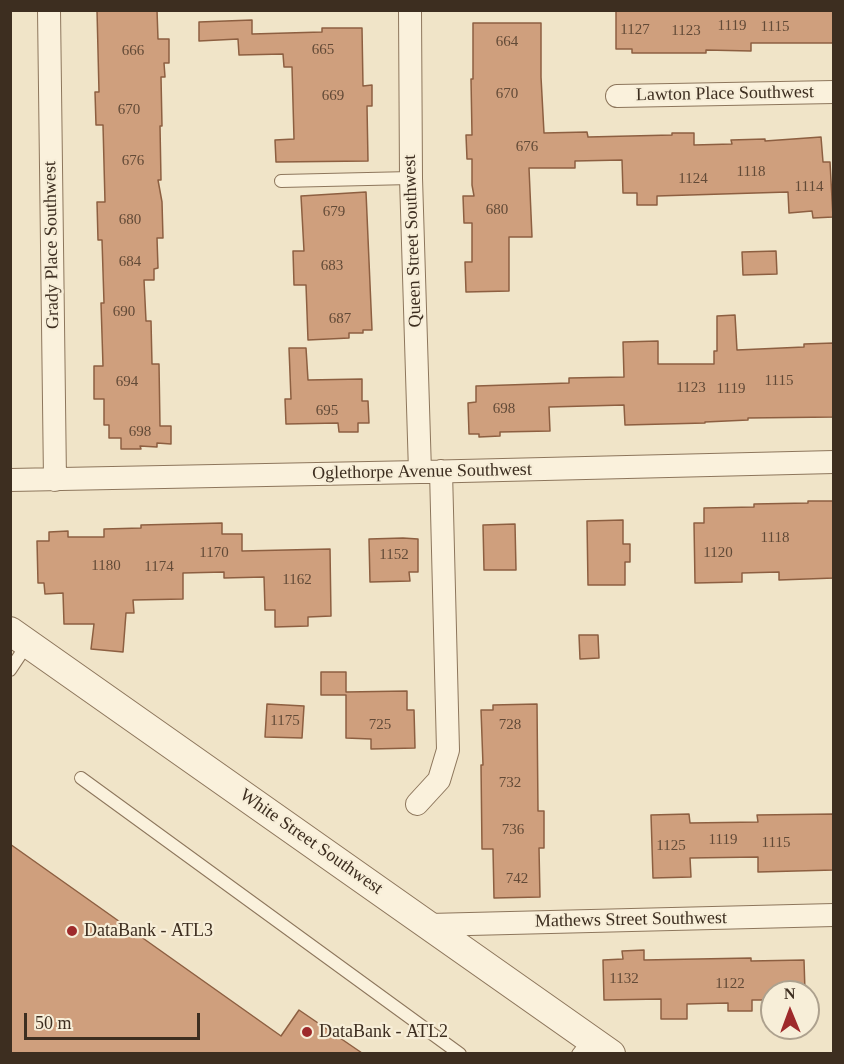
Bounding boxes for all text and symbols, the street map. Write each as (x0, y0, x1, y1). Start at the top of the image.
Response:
house number: 1119 (718, 17, 746, 35)
house number: 1115 (761, 18, 789, 36)
house number: 1127 (620, 21, 650, 39)
house number: 1123 (671, 22, 701, 40)
house number: 664 (496, 33, 518, 51)
house number: 665 (312, 41, 334, 59)
house number: 666 (122, 42, 144, 60)
street label: Lawton Place Southwest (636, 82, 814, 106)
house number: 670 (496, 85, 518, 103)
house number: 669 (322, 87, 344, 105)
house number: 670 (118, 101, 140, 119)
house number: 676 (516, 138, 538, 156)
house number: 676 (122, 152, 144, 170)
street label: Queen Street Southwest (399, 154, 427, 328)
street label: Grady Place Southwest (40, 161, 64, 329)
house number: 1118 (737, 163, 765, 181)
house number: 1124 (678, 170, 708, 188)
house number: 1114 (795, 178, 823, 196)
house number: 680 (486, 201, 508, 219)
house number: 679 (323, 203, 345, 221)
house number: 680 (119, 211, 141, 229)
house number: 684 (119, 253, 141, 271)
house number: 683 (321, 257, 343, 275)
house number: 690 (113, 303, 135, 321)
house number: 687 (329, 310, 351, 328)
house number: 1115 (765, 372, 793, 390)
house number: 694 (116, 373, 138, 391)
house number: 1123 (676, 379, 706, 397)
house number: 1119 (717, 380, 745, 398)
house number: 698 (493, 400, 515, 418)
house number: 695 (316, 402, 338, 420)
house number: 698 (129, 423, 151, 441)
street label: Oglethorpe Avenue Southwest (312, 459, 532, 485)
house number: 1118 (761, 529, 789, 547)
house number: 1170 (199, 544, 229, 562)
house number: 1120 (703, 544, 733, 562)
house number: 1152 (379, 546, 409, 564)
house number: 1180 (91, 557, 121, 575)
house number: 1174 (144, 558, 174, 576)
house number: 1162 (282, 571, 312, 589)
house number: 1175 (270, 712, 300, 730)
house number: 725 (369, 716, 391, 734)
house number: 728 (499, 716, 521, 734)
house number: 732 (499, 774, 521, 792)
street label: White Street Southwest (235, 784, 387, 900)
house number: 736 (502, 821, 524, 839)
house number: 1119 (709, 831, 737, 849)
house number: 1115 (762, 834, 790, 852)
house number: 1125 (656, 837, 686, 855)
house number: 742 (506, 870, 528, 888)
street label: Mathews Street Southwest (535, 908, 727, 932)
place label: DataBank - ATL3 (84, 920, 213, 942)
marker: DataBank - ATL3 (65, 924, 79, 938)
house number: 1132 (609, 970, 639, 988)
house number: 1122 (715, 975, 745, 993)
north arrow (760, 980, 820, 1040)
text: N (784, 985, 796, 1002)
scale bar (27, 1001, 202, 1039)
text: 50 m (35, 1013, 72, 1033)
place label: DataBank - ATL2 (319, 1021, 448, 1043)
marker: DataBank - ATL2 (300, 1025, 314, 1039)

